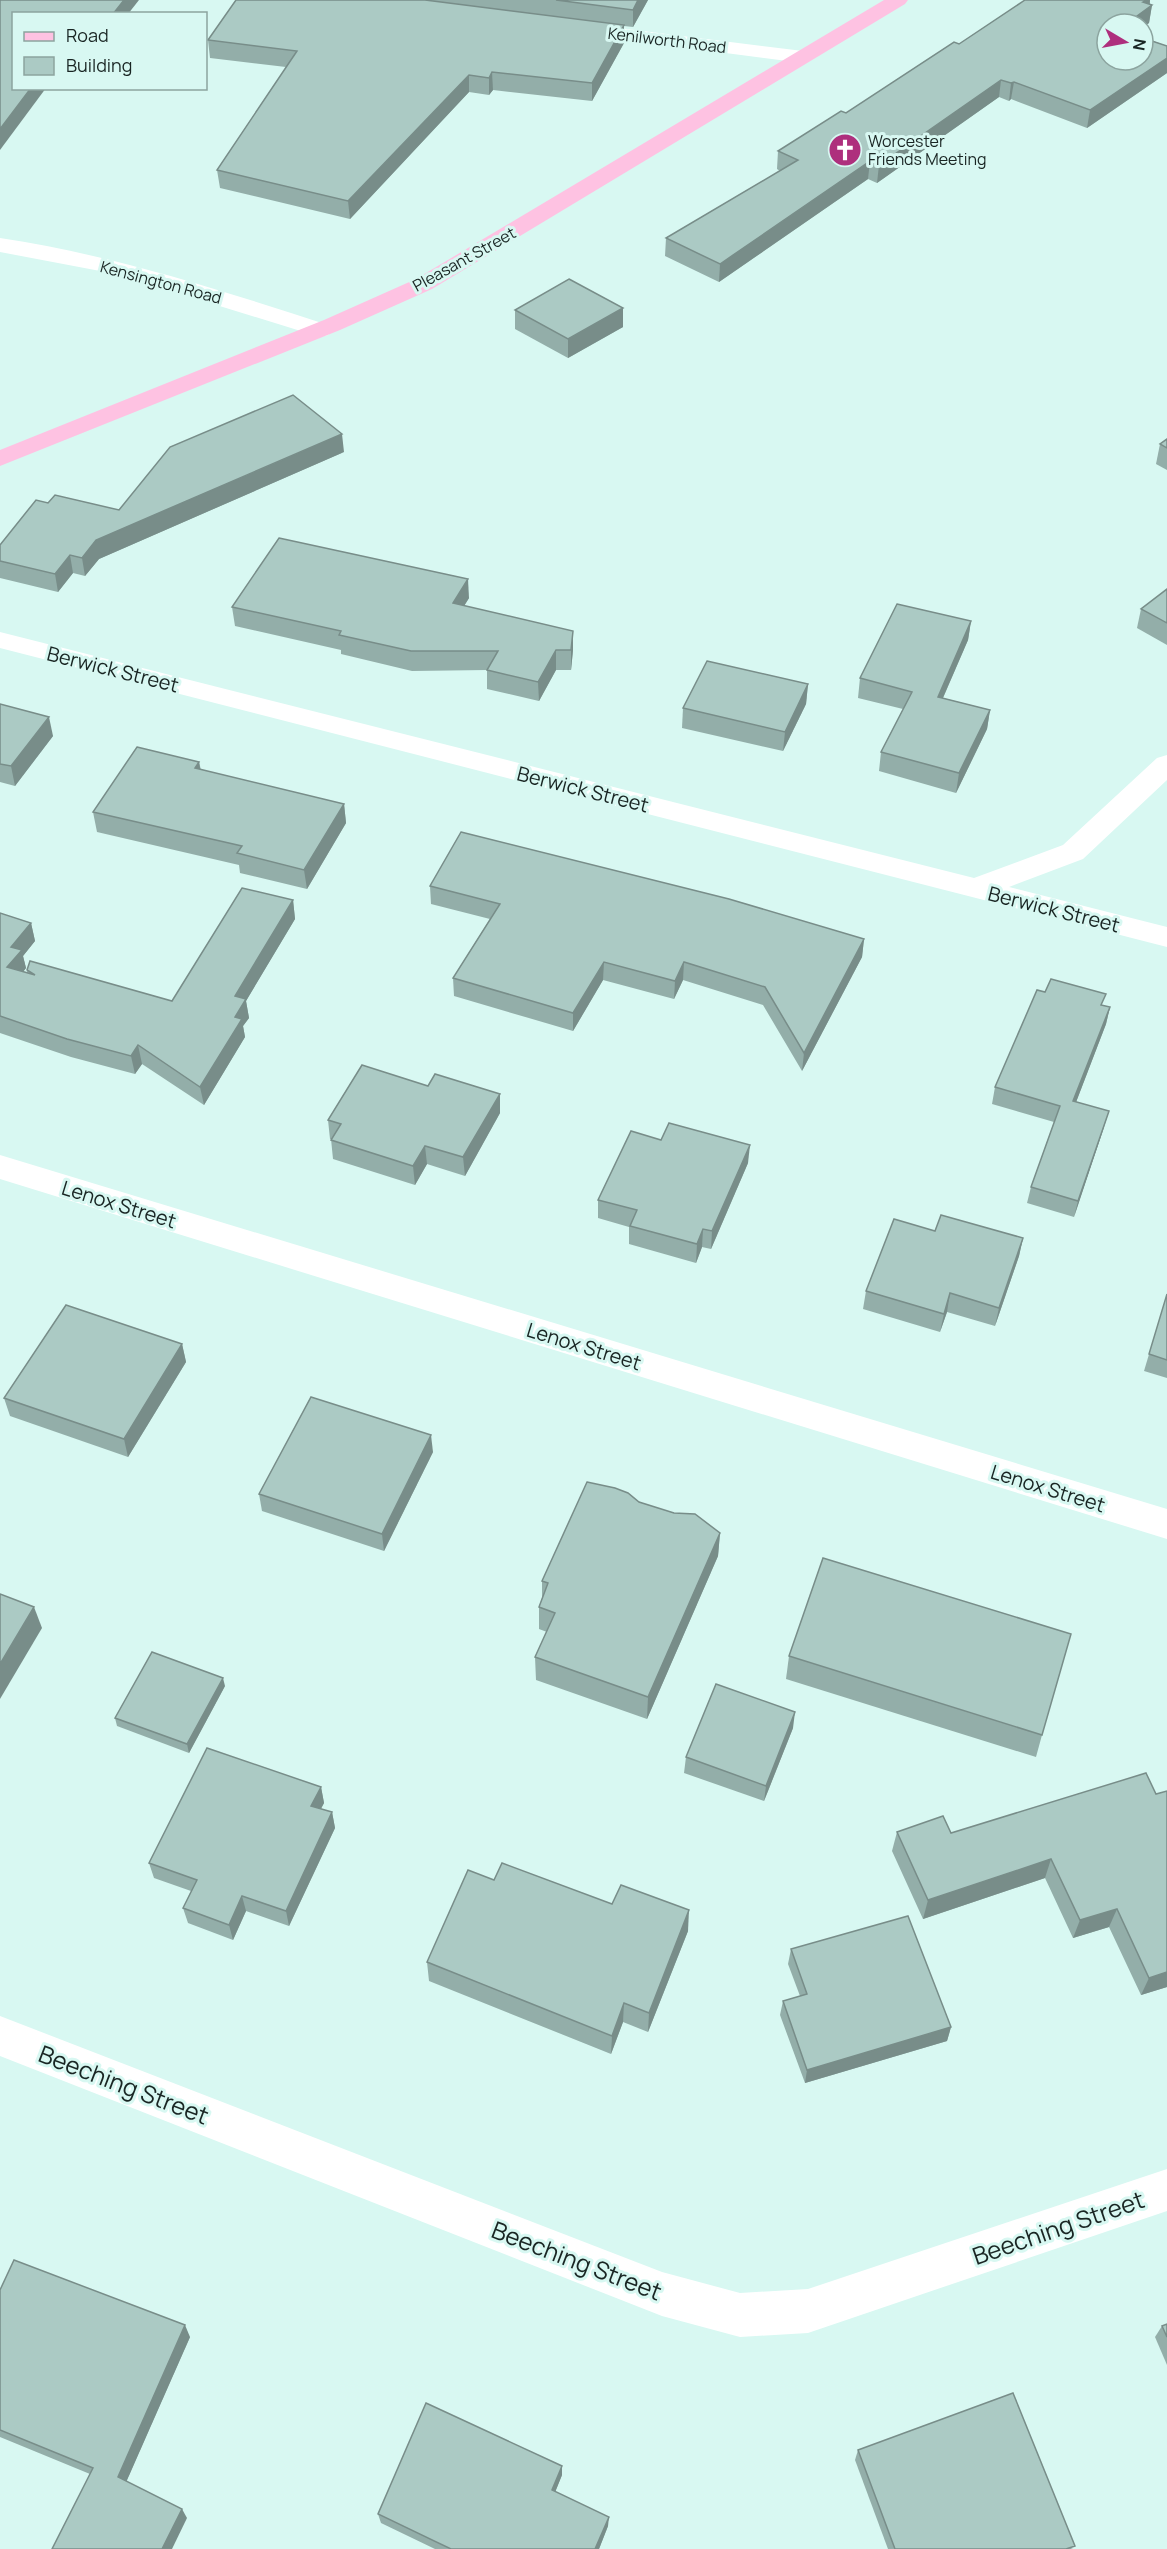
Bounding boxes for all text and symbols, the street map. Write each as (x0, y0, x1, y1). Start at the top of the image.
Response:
legend (12, 12, 207, 90)
north arrow (1095, 12, 1155, 72)
street label: Kenilworth Road (607, 22, 727, 58)
text: Road (66, 23, 109, 47)
text: N (1128, 37, 1152, 52)
text: Building (66, 53, 132, 77)
place label: Worcester Friends Meeting (868, 130, 986, 170)
church icon: Worcester Friends Meeting (827, 132, 863, 168)
street label: Pleasant Street (408, 222, 520, 296)
street label: Kensington Road (98, 255, 224, 309)
street label: Berwick Street (44, 640, 182, 698)
street label: Berwick Street (514, 760, 652, 818)
street label: Berwick Street (985, 880, 1123, 938)
street label: Lenox Street (58, 1174, 180, 1234)
street label: Lenox Street (523, 1316, 645, 1376)
street label: Lenox Street (987, 1458, 1109, 1518)
street label: Beeching Street (34, 2036, 214, 2132)
street label: Beeching Street (968, 2182, 1148, 2272)
street label: Beeching Street (487, 2212, 667, 2308)

